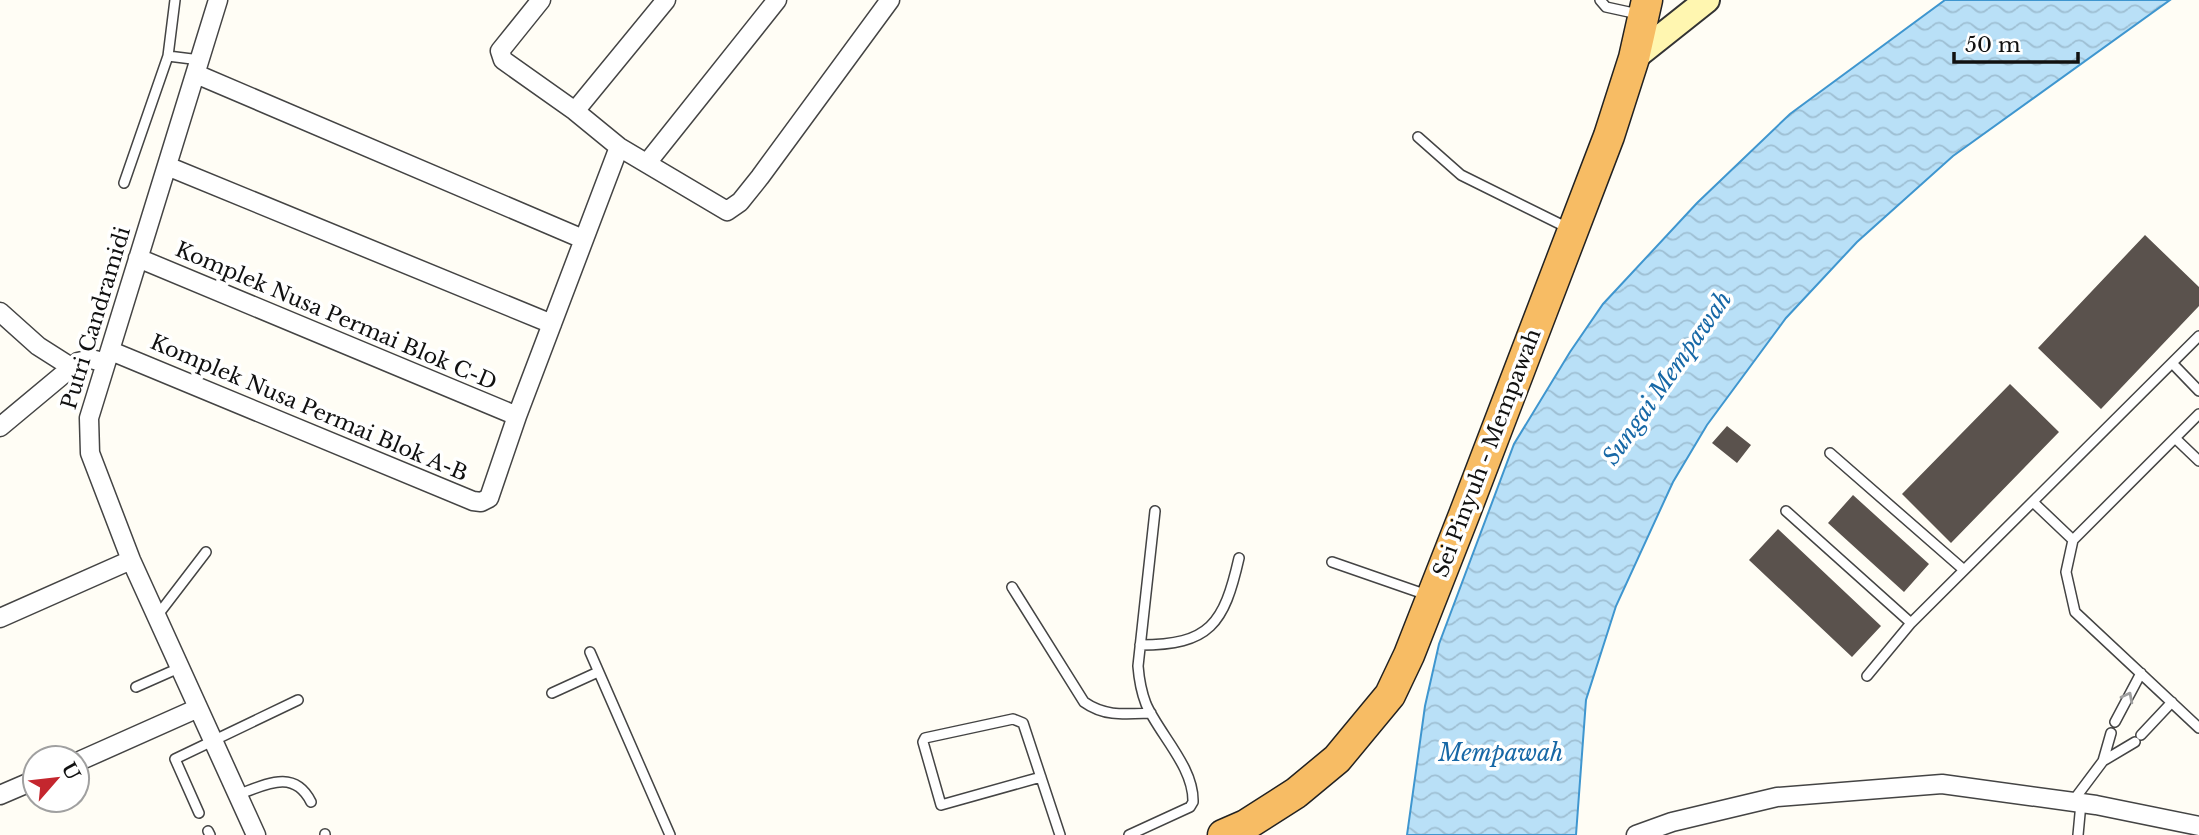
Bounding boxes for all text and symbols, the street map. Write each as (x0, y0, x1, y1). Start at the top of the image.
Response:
scale bar (1954, 21, 2078, 65)
text: 50 m (1965, 32, 2021, 58)
street label: Putri Candramidi (56, 224, 136, 412)
street label: Komplek Nusa Permai Blok C-D (171, 236, 501, 396)
water label: Sungai Mempawah (1597, 286, 1737, 470)
street label: Sei Pinyuh - Mempawah (1428, 325, 1546, 581)
street label: Komplek Nusa Permai Blok A-B (146, 329, 472, 487)
one-way arrow (2120, 692, 2133, 704)
water label: Mempawah (1438, 739, 1563, 767)
north arrow (21, 744, 91, 814)
text: U (56, 758, 85, 784)

